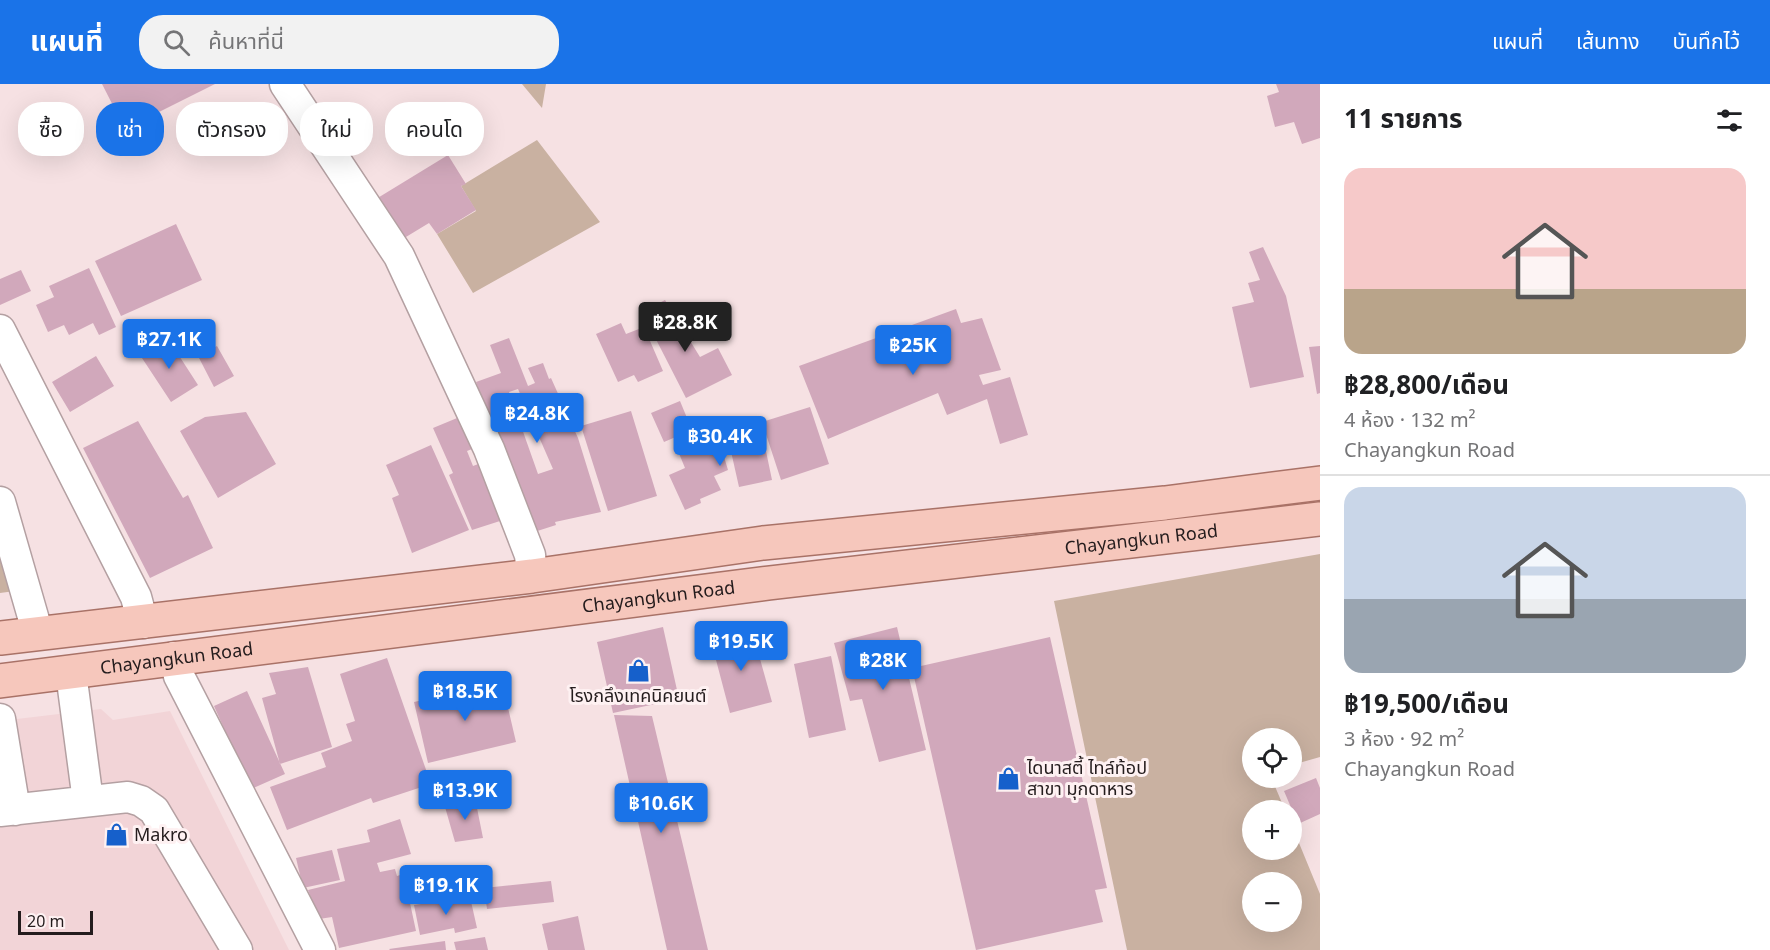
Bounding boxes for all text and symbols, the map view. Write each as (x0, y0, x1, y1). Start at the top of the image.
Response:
search box (139, 15, 559, 69)
text: แผนที่ (30, 21, 103, 59)
text: ค้นหาที่นี่ (208, 25, 284, 55)
icon: search (160, 26, 193, 59)
text: แผนที่ (1492, 27, 1543, 55)
text: เส้นทาง (1576, 27, 1640, 55)
text: บันทึกไว้ (1673, 27, 1740, 55)
text: 11 รายการ (1344, 100, 1462, 136)
chip: ซื้อ (18, 102, 84, 156)
chip: เช่า (96, 102, 164, 156)
chip: ตัวกรอง (176, 102, 288, 156)
chip: ใหม่ (300, 102, 373, 156)
chip: คอนโด (385, 102, 484, 156)
icon: filters (1713, 104, 1746, 137)
icon: home (1491, 207, 1599, 315)
pin: ฿28.8K (636, 302, 734, 353)
text: ฿28.8K (653, 308, 717, 335)
pin: ฿27.1K (120, 319, 218, 370)
text: ฿27.1K (137, 325, 201, 352)
pin: ฿25K (877, 325, 949, 376)
text: ฿25K (889, 331, 937, 358)
text: ฿28,800/เดือน (1344, 366, 1509, 402)
pin: ฿24.8K (488, 393, 586, 444)
text: ฿24.8K (505, 399, 569, 426)
text: 4 ห้อง · 132 m² (1344, 406, 1476, 433)
pin: ฿30.4K (671, 416, 769, 467)
text: ฿30.4K (688, 422, 752, 449)
text: Chayangkun Road (1344, 436, 1515, 463)
street label: Chayangkun Road (1063, 518, 1219, 560)
icon: home (1491, 526, 1599, 634)
street label: Chayangkun Road (581, 574, 736, 618)
pin: ฿19.5K (692, 621, 790, 672)
text: ฿19.5K (709, 627, 773, 654)
street label: Chayangkun Road (99, 636, 254, 679)
pin: ฿28K (847, 640, 919, 691)
text: ฿28K (859, 646, 907, 673)
shop icon: โรงกลึงเทคนิคยนต์ (625, 657, 651, 683)
pin: ฿18.5K (416, 671, 514, 722)
text: ฿18.5K (433, 677, 497, 704)
place label: โรงกลึงเทคนิคยนต์ (569, 683, 707, 707)
text: ฿19,500/เดือน (1344, 685, 1509, 721)
text: 3 ห้อง · 92 m² (1344, 725, 1464, 752)
map controls (1242, 728, 1302, 932)
button: locate (1242, 728, 1302, 788)
place label: ไดนาสตี้ ไทล์ท้อป สาขา มุกดาหาร (1026, 755, 1147, 800)
text: Chayangkun Road (1344, 755, 1515, 782)
shop icon: ไดนาสตี้ ไทล์ท้อป สาขา มุกดาหาร (996, 765, 1022, 791)
pin: ฿13.9K (416, 770, 514, 821)
text: ฿13.9K (433, 776, 497, 803)
pin: ฿10.6K (612, 783, 710, 834)
text: ฿10.6K (629, 789, 693, 816)
button: + (1242, 800, 1302, 860)
shop icon: Makro (103, 822, 129, 848)
place label: Makro (134, 822, 188, 846)
pin: ฿19.1K (397, 865, 495, 916)
text: ฿19.1K (414, 871, 478, 898)
button: − (1242, 872, 1302, 932)
scale bar (18, 908, 93, 936)
text: 20 m (27, 910, 64, 932)

